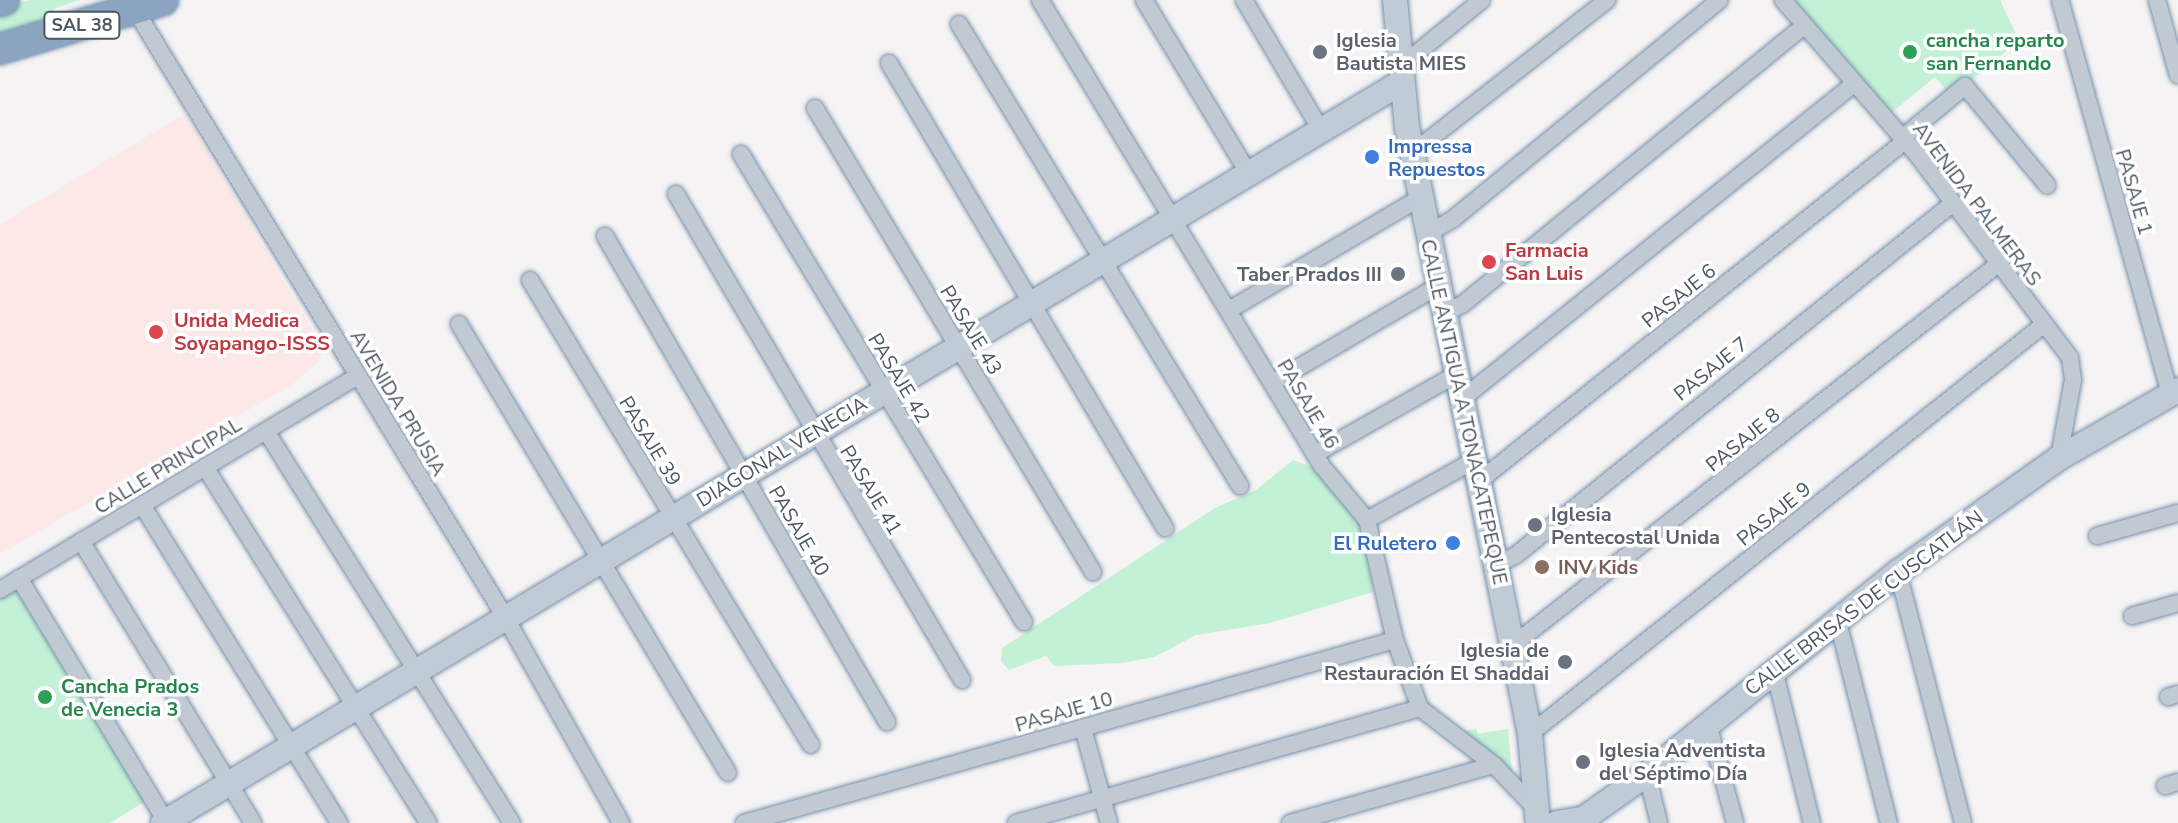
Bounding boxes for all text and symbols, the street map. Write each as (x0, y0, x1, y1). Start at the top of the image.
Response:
road number: SAL 38 (42, 11, 122, 39)
place label: Iglesia Bautista MIES (1336, 28, 1466, 75)
place label: cancha reparto san Fernando (1926, 28, 2064, 75)
marker: Iglesia Bautista MIES (1311, 43, 1329, 61)
marker: cancha reparto san Fernando (1901, 43, 1919, 61)
street label: AVENIDA PALMERAS (1908, 118, 2046, 290)
place label: Impressa Repuestos (1388, 134, 1485, 181)
street label: PASAJE 1 (2110, 146, 2158, 238)
marker: Impressa Repuestos (1363, 148, 1381, 166)
street label: CALLE ANTIGUA A TONACATEPEQUE (1416, 237, 1512, 587)
place label: Farmacia San Luis (1505, 238, 1589, 285)
marker: Farmacia San Luis (1480, 253, 1498, 271)
street label: PASAJE 6 (1637, 259, 1721, 333)
place label: Taber Prados III (1237, 262, 1382, 286)
marker: Taber Prados III (1389, 265, 1407, 283)
street label: PASAJE 43 (935, 281, 1007, 379)
place label: Unida Medica Soyapango-ISSS (174, 308, 330, 355)
marker: Unida Medica Soyapango-ISSS (145, 321, 167, 343)
street label: AVENIDA PRUSIA (345, 326, 451, 480)
street label: PASAJE 42 (863, 329, 935, 427)
street label: PASAJE 7 (1669, 332, 1753, 406)
street label: PASAJE 46 (1272, 355, 1344, 453)
street label: PASAJE 39 (614, 392, 686, 490)
street label: DIAGONAL VENECIA (692, 392, 872, 512)
street label: PASAJE 8 (1701, 403, 1785, 477)
street label: CALLE PRINCIPAL (90, 413, 246, 519)
street label: PASAJE 41 (835, 441, 907, 539)
street label: PASAJE 9 (1732, 477, 1816, 551)
street label: PASAJE 40 (764, 482, 834, 580)
place label: Iglesia Pentecostal Unida (1551, 502, 1720, 549)
street label: CALLE BRISAS DE CUSCATLÁN (1740, 505, 1988, 701)
marker: Iglesia Pentecostal Unida (1526, 516, 1544, 534)
place label: El Ruletero (1333, 531, 1437, 555)
marker: El Ruletero (1444, 534, 1462, 552)
place label: INV Kids (1558, 555, 1638, 579)
marker: INV Kids (1533, 558, 1551, 576)
place label: Iglesia de Restauración El Shaddai (1324, 638, 1549, 685)
marker: Iglesia de Restauración El Shaddai (1556, 653, 1574, 671)
place label: Cancha Prados de Venecia 3 (61, 674, 199, 721)
street label: PASAJE 10 (1013, 687, 1115, 737)
marker: Cancha Prados de Venecia 3 (36, 688, 54, 706)
place label: Iglesia Adventista del Séptimo Día (1599, 738, 1766, 785)
marker: Iglesia Adventista del Séptimo Día (1574, 753, 1592, 771)

